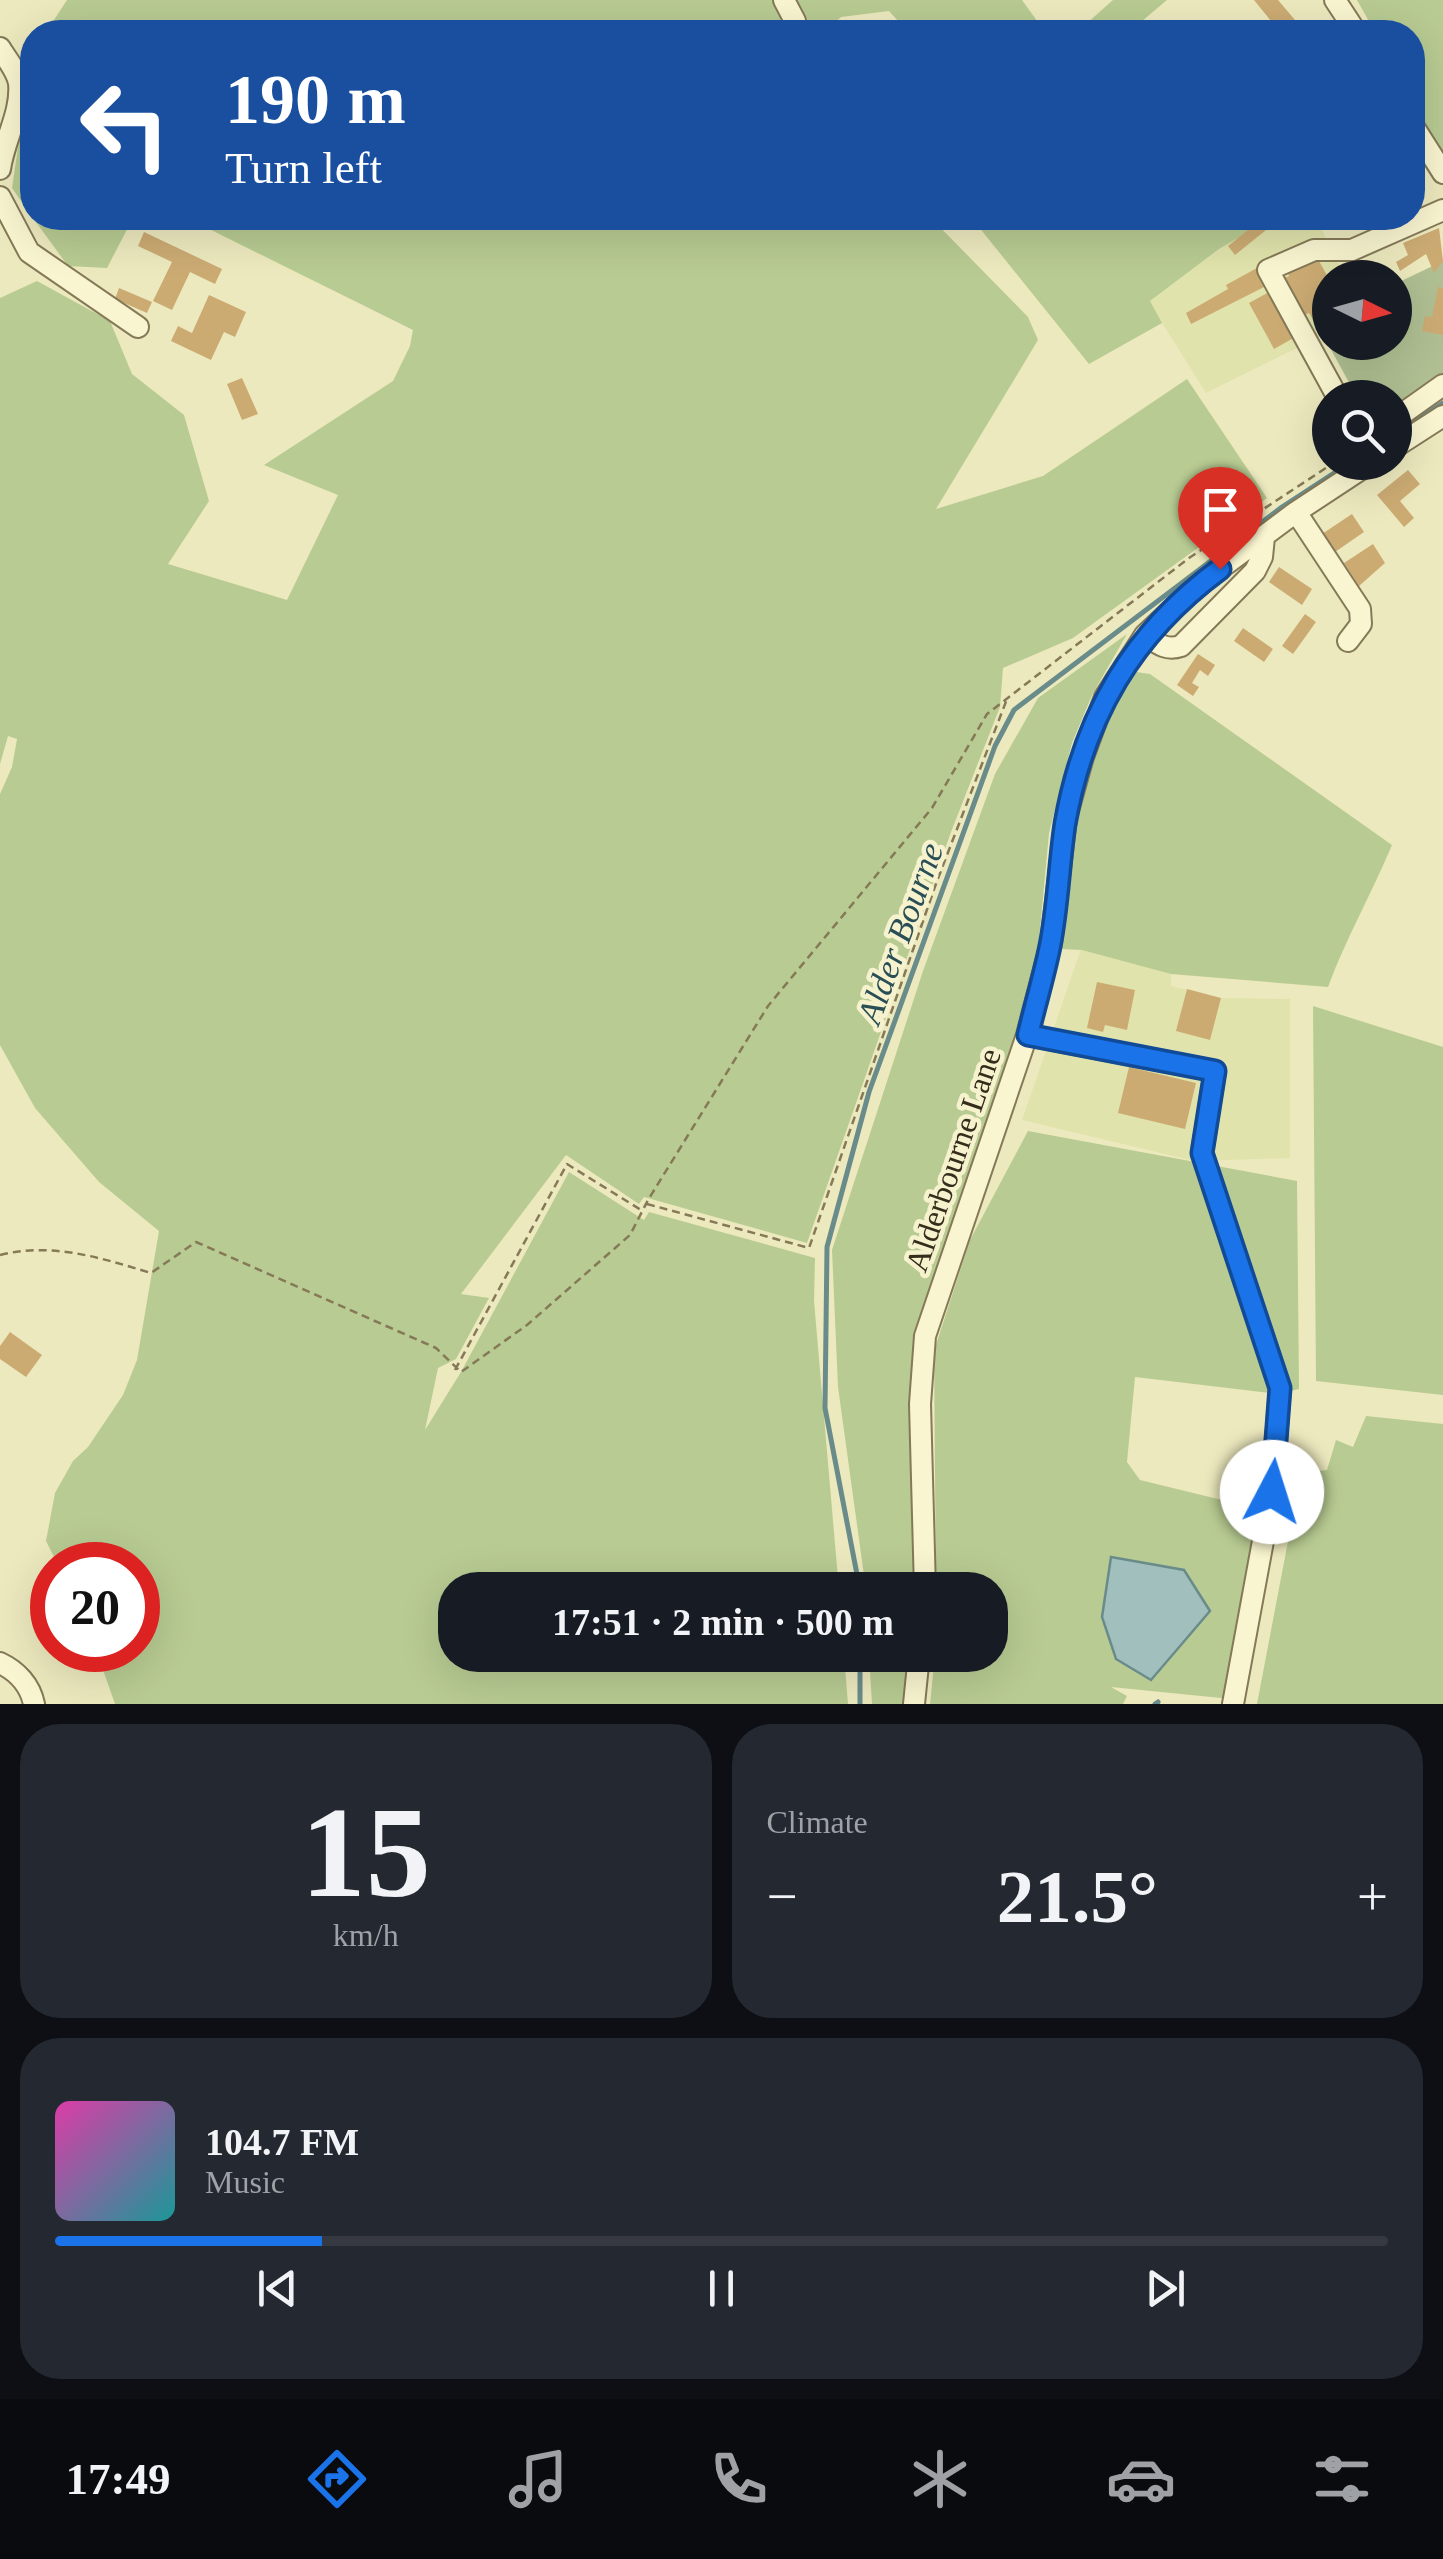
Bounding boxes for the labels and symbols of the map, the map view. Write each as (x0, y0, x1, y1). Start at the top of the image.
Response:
north arrow (1312, 260, 1412, 360)
pin (1178, 467, 1263, 570)
water label: Alder Bourne (849, 837, 951, 1031)
street label: Alderbourne Lane (898, 1044, 1008, 1276)
position arrow (1220, 1440, 1324, 1544)
speed limit sign: 20 (30, 1542, 160, 1672)

